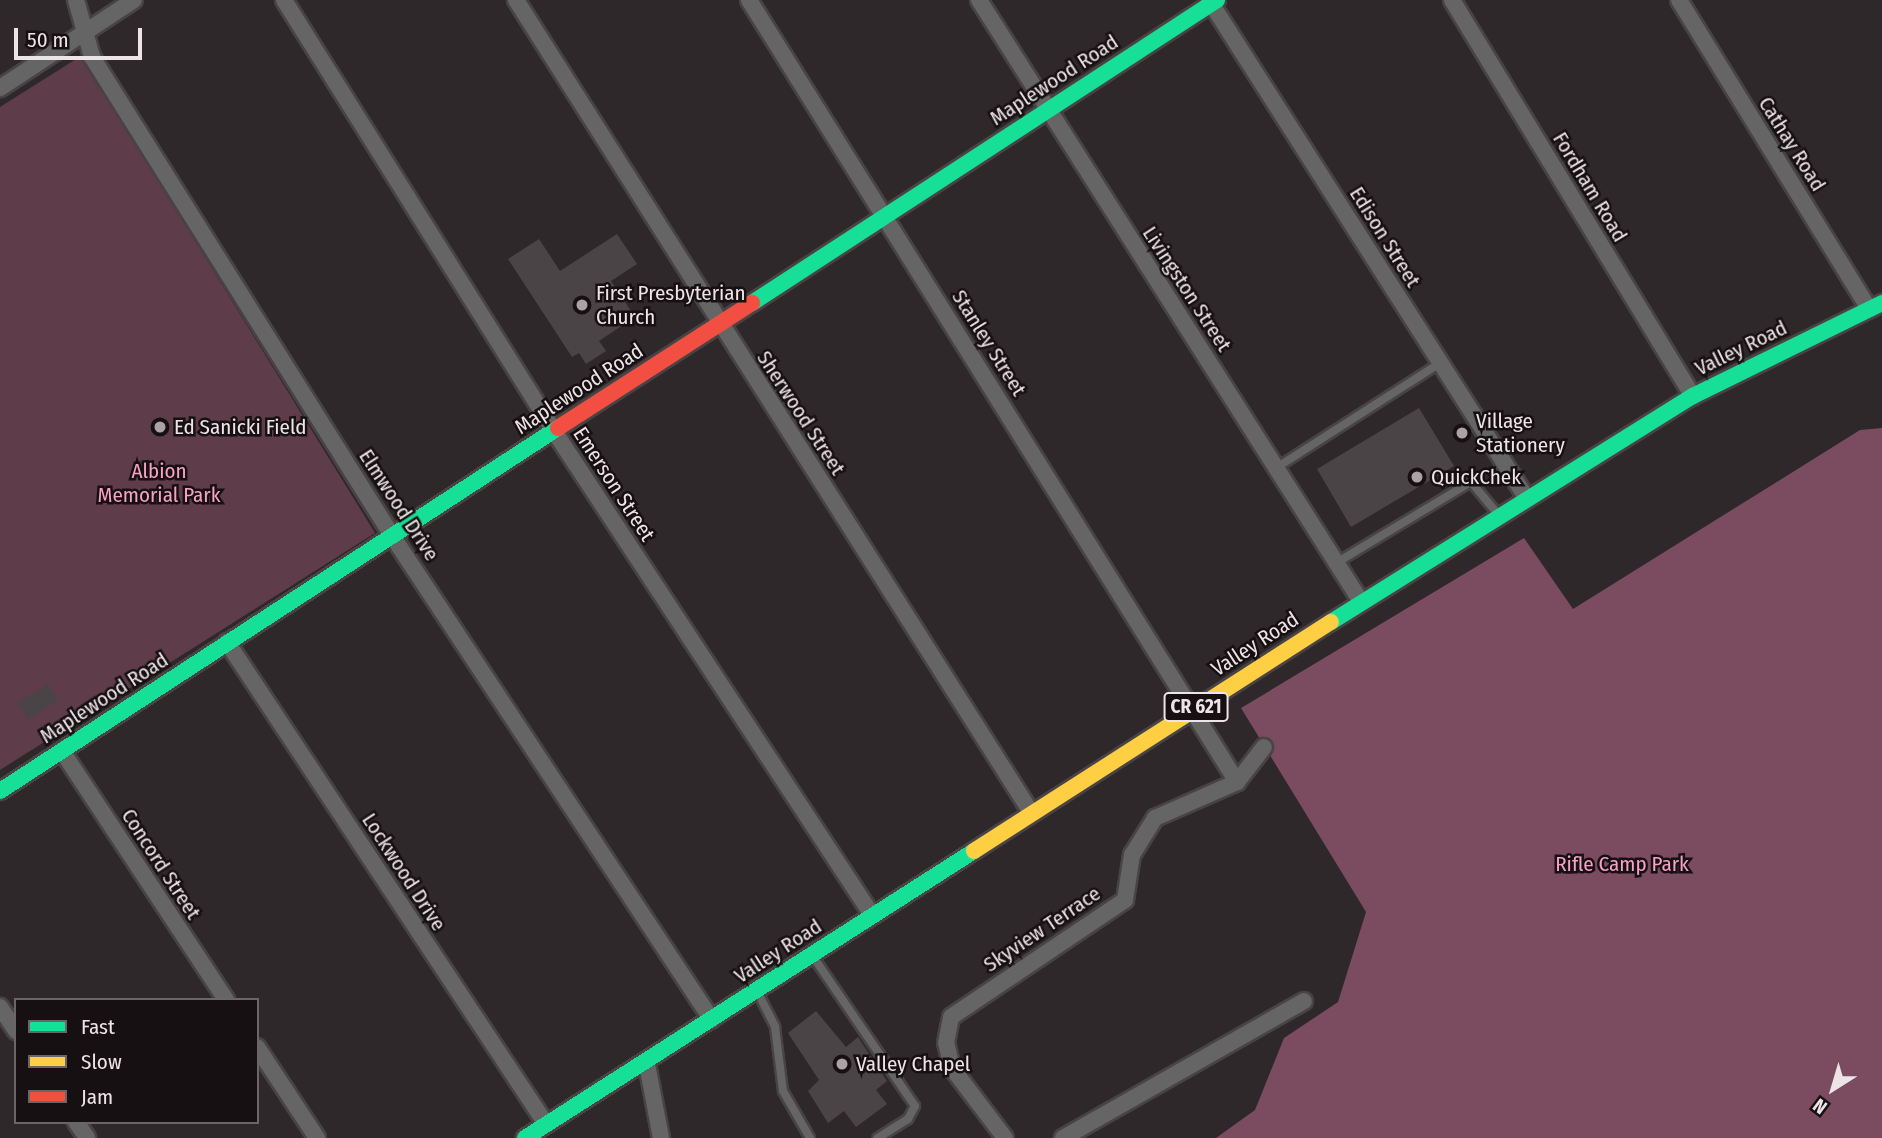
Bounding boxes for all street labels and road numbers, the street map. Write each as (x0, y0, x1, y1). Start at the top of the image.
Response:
street label: Maplewood Road (985, 29, 1123, 131)
street label: Cathay Road (1753, 92, 1831, 196)
street label: Fordham Road (1547, 128, 1633, 246)
street label: Edison Street (1344, 182, 1426, 292)
street label: Livingston Street (1137, 222, 1237, 356)
street label: Stanley Street (946, 285, 1032, 401)
street label: Valley Road (1691, 315, 1791, 381)
street label: Maplewood Road (510, 338, 648, 440)
street label: Sherwood Street (752, 346, 850, 480)
street label: Emerson Street (568, 422, 660, 546)
street label: Elmwood Drive (354, 445, 444, 565)
street label: Valley Road (1207, 606, 1303, 682)
street label: Maplewood Road (35, 647, 173, 749)
road number: CR 621 (1163, 692, 1229, 722)
street label: Concord Street (116, 804, 206, 924)
street label: Lockwood Drive (357, 808, 451, 936)
street label: Skyview Terrace (979, 881, 1105, 977)
street label: Valley Road (730, 913, 826, 989)

